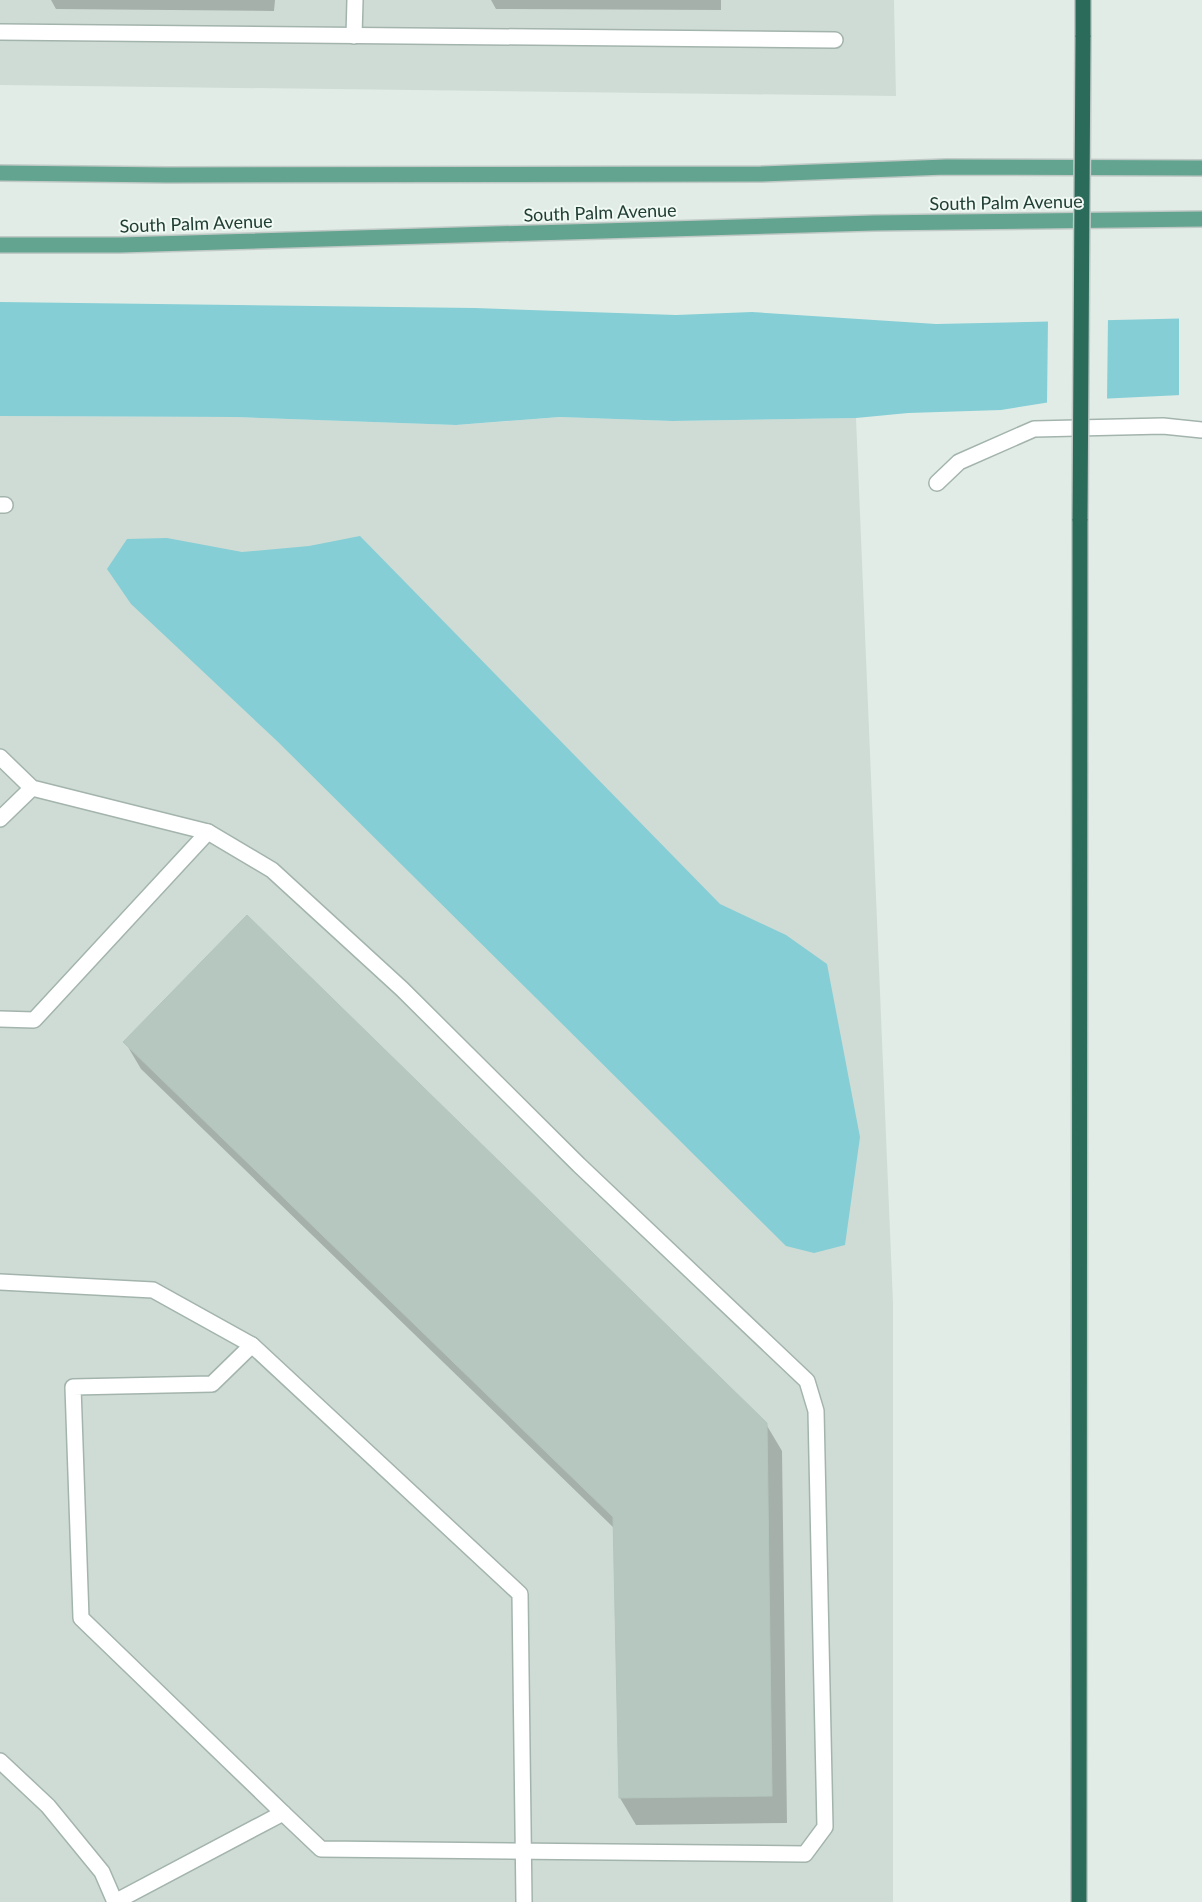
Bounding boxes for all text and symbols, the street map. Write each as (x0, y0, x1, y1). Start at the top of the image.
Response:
street label: South Palm Avenue (929, 190, 1083, 214)
street label: South Palm Avenue (523, 198, 677, 226)
street label: South Palm Avenue (119, 209, 273, 237)

